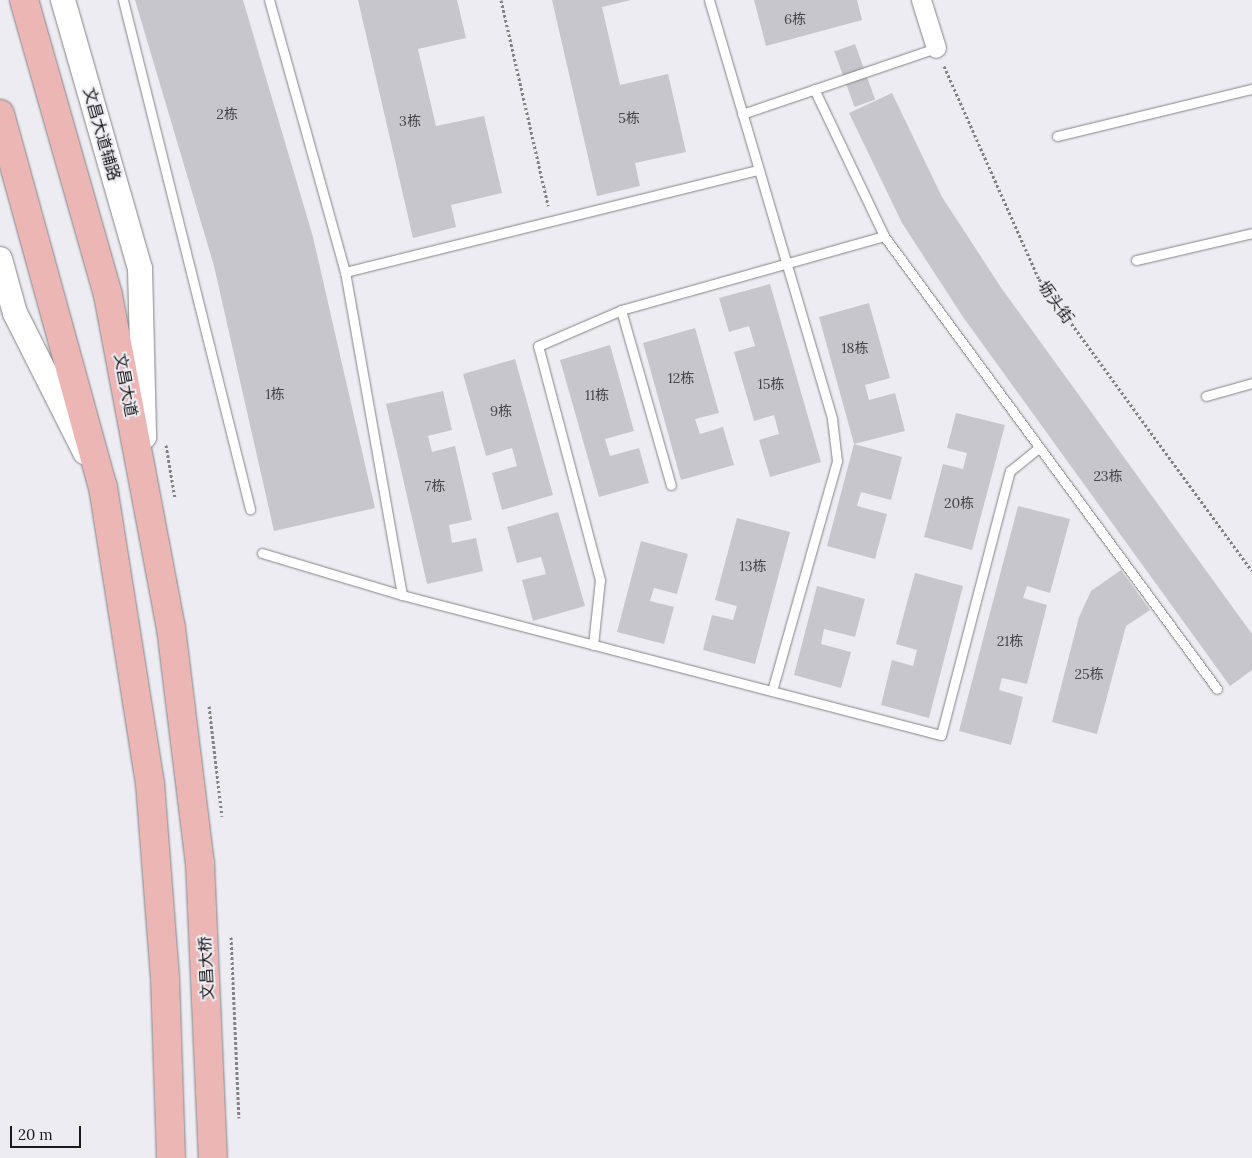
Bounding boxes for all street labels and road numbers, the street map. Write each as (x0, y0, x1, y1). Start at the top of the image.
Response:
street label: 文昌大道辅路 (80, 85, 124, 183)
street label: 坜头街 (1034, 277, 1078, 327)
street label: 文昌大道 (110, 352, 142, 418)
street label: 文昌大桥 (195, 936, 217, 1000)

